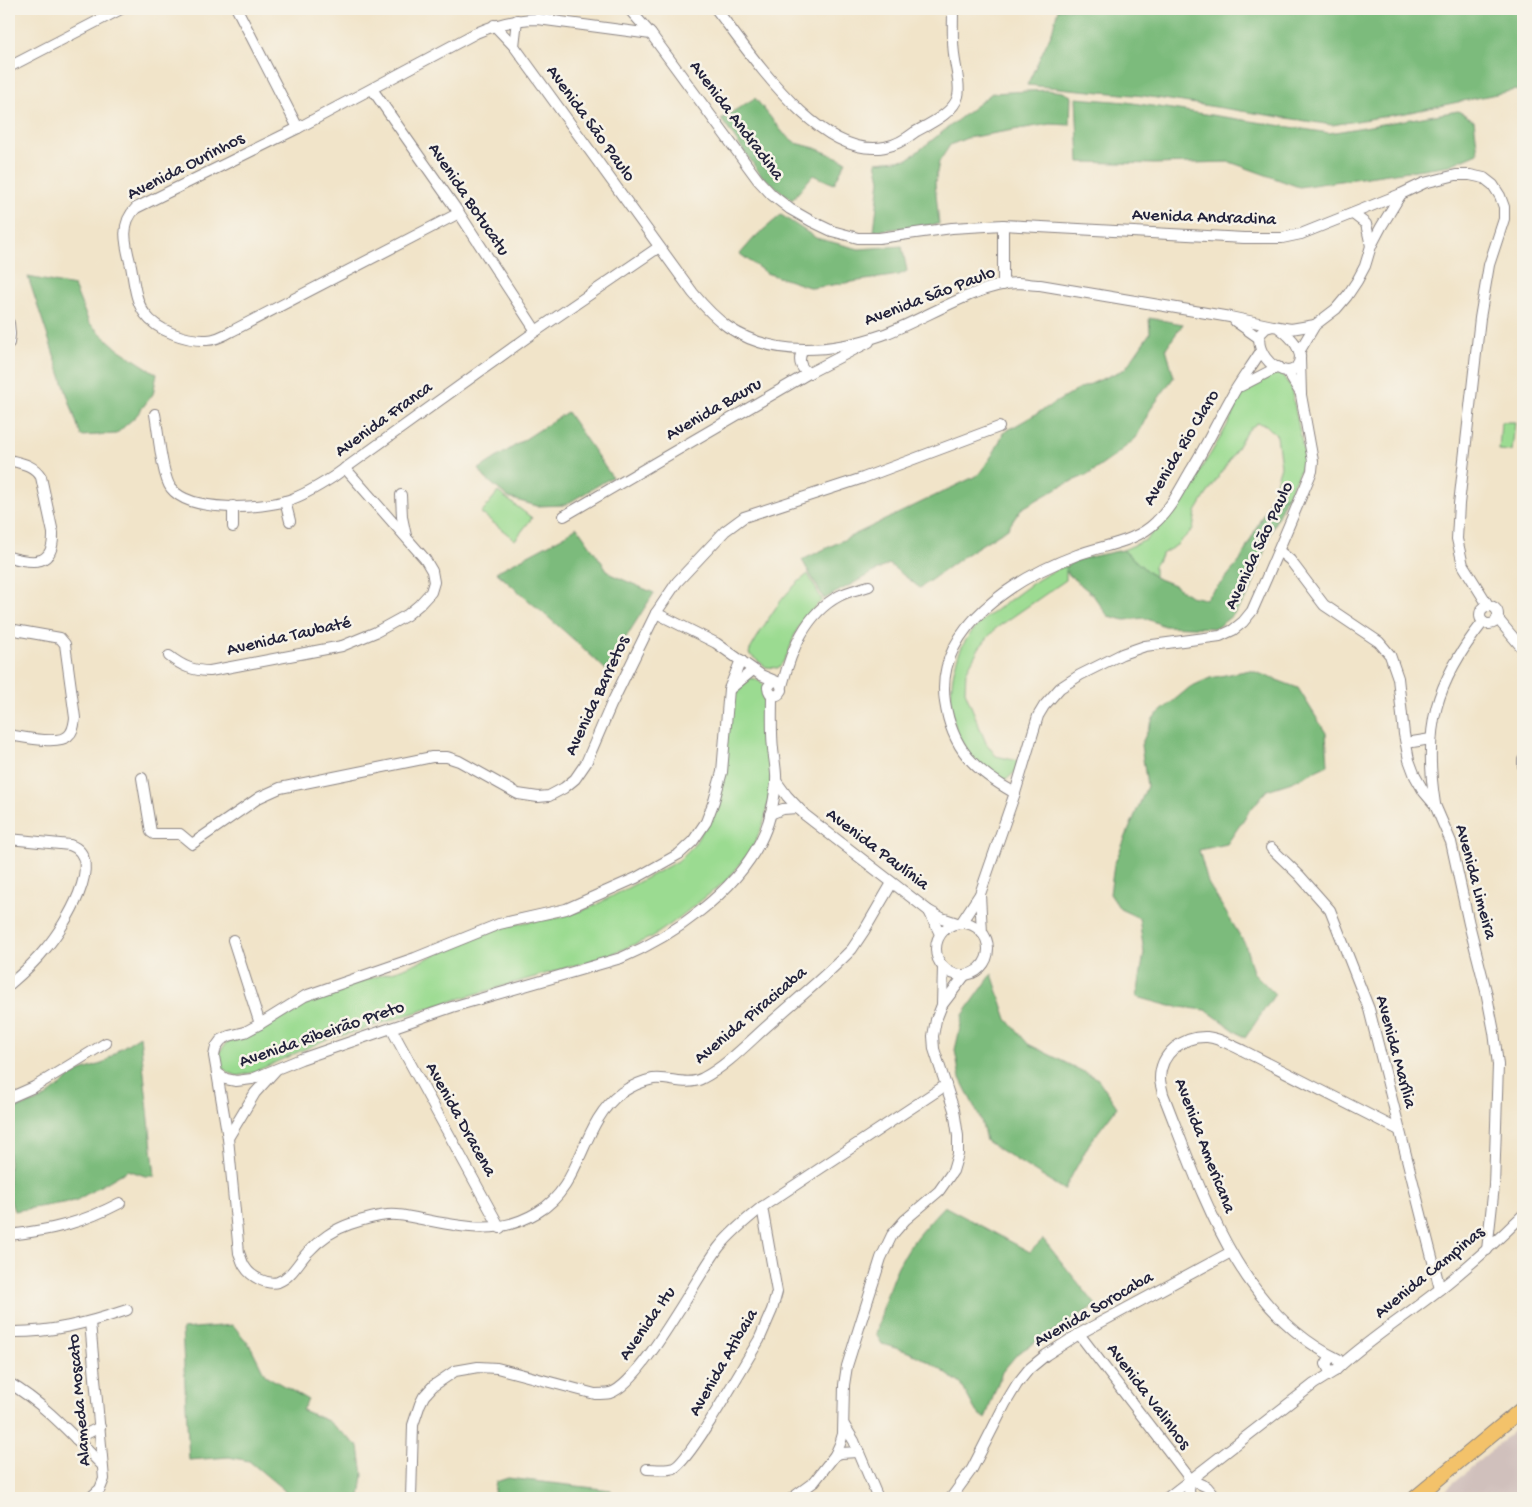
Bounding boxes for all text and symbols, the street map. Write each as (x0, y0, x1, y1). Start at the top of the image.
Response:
street label: Avenida Andradina (684, 57, 788, 186)
street label: Avenida São Paulo (541, 62, 639, 186)
street label: Avenida Ourinhos (124, 128, 249, 206)
street label: Avenida Botucatu (423, 140, 514, 261)
street label: Avenida Andradina (1132, 205, 1277, 231)
street label: Avenida São Paulo (861, 262, 999, 332)
street label: Avenida Bauru (662, 374, 766, 446)
street label: Avenida Franca (331, 377, 438, 462)
street label: Avenida Rio Claro (1139, 386, 1225, 510)
street label: Avenida São Paulo (1221, 479, 1299, 613)
street label: Avenida Taubaté (225, 612, 354, 661)
street label: Avenida Barretos (561, 632, 635, 759)
street label: Avenida Paulínia (821, 804, 934, 896)
street label: Avenida Limeira (1450, 822, 1501, 943)
street label: Avenida Piracicaba (690, 962, 812, 1069)
street label: Avenida Marília (1370, 993, 1420, 1112)
street label: Avenida Ribeirão Preto (237, 997, 407, 1073)
street label: Avenida Dracena (420, 1059, 500, 1182)
street label: Avenida Americana (1169, 1076, 1240, 1217)
street label: Avenida Campinas (1371, 1221, 1490, 1324)
street label: Avenida Sorocaba (1031, 1267, 1158, 1353)
street label: Avenida Itu (615, 1283, 681, 1365)
street label: Avenida Atibaia (685, 1305, 764, 1420)
street label: Alameda Moscato (64, 1333, 96, 1467)
street label: Avenida Valinhos (1101, 1340, 1195, 1455)

